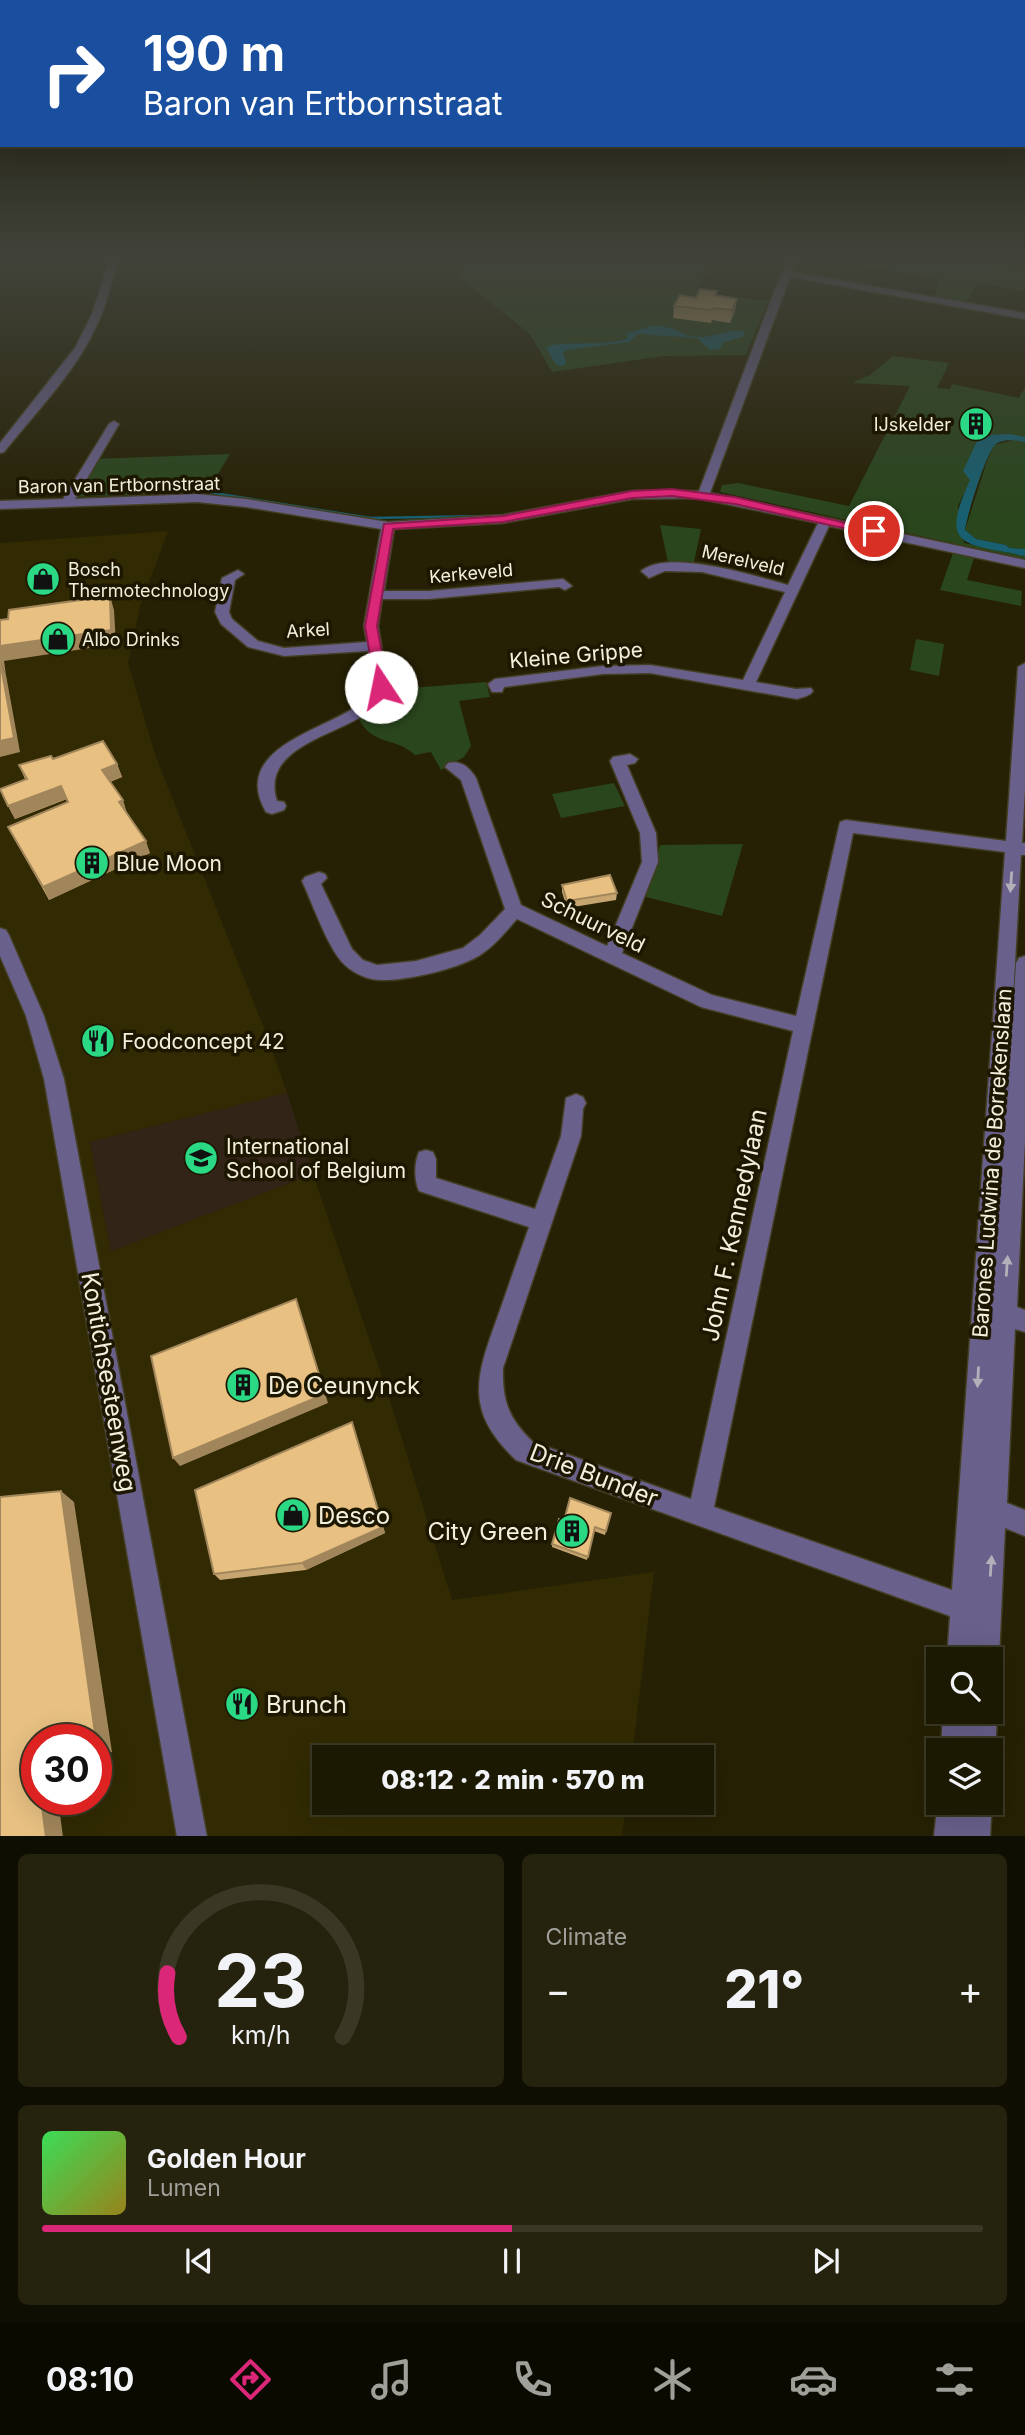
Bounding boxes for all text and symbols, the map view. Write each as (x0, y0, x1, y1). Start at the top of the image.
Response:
text: 190 m (143, 24, 285, 83)
icon: right (28, 28, 119, 119)
text: Baron van Ertbornstraat (143, 84, 503, 123)
building icon: IJskelder (957, 405, 995, 443)
place label: IJskelder (874, 414, 951, 435)
street label: Baron van Ertbornstraat (18, 473, 220, 497)
pin (844, 501, 904, 561)
icon: arrive (855, 512, 893, 550)
street label: Merelveld (700, 540, 786, 580)
place label: Bosch Thermotechnology (68, 559, 229, 601)
street label: Kerkeveld (428, 559, 514, 587)
shop icon: Bosch Thermotechnology (24, 560, 62, 598)
street label: Arkel (286, 618, 330, 642)
shop icon: Albo Drinks (39, 620, 77, 658)
place label: Albo Drinks (82, 629, 180, 650)
street label: Kleine Grippe (508, 637, 644, 673)
position arrow (344, 650, 418, 724)
building icon: Blue Moon (73, 844, 111, 882)
place label: Blue Moon (116, 851, 222, 876)
one-way arrow (1005, 871, 1016, 893)
street label: Schuurveld (537, 886, 649, 958)
street label: Barones Ludwina de Borrekenslaan (967, 988, 1017, 1338)
restaurant icon: Foodconcept 42 (79, 1022, 117, 1060)
place label: Foodconcept 42 (122, 1029, 285, 1054)
street label: John F. Kennedylaan (695, 1106, 773, 1344)
place label: International School of Belgium (226, 1134, 406, 1183)
school or university icon: International School of Belgium (182, 1139, 220, 1177)
one-way arrow (1002, 1255, 1013, 1277)
street label: Kontichsesteenweg (75, 1270, 143, 1494)
building icon: De Ceunynck (224, 1366, 262, 1404)
one-way arrow (972, 1367, 983, 1389)
place label: De Ceunynck (268, 1371, 420, 1400)
street label: Drie Bunder (526, 1437, 662, 1513)
shop icon: Desco (274, 1496, 312, 1534)
place label: Desco (318, 1501, 390, 1530)
building icon: City Green (553, 1512, 591, 1550)
place label: City Green (427, 1517, 548, 1546)
one-way arrow (986, 1555, 997, 1577)
map controls (926, 1647, 1003, 1815)
button: search (926, 1647, 1003, 1724)
restaurant icon: Brunch (223, 1685, 261, 1723)
place label: Brunch (266, 1690, 347, 1719)
speed limit sign: 30 (21, 1724, 112, 1815)
button: layers (926, 1738, 1003, 1815)
text: 08:12 · 2 min · 570 m (381, 1764, 645, 1795)
text: Climate (546, 1923, 627, 1951)
text: 23 (214, 1936, 307, 2025)
text: 21° (724, 1958, 804, 2021)
text: − (546, 1967, 571, 2013)
text: + (958, 1967, 983, 2013)
text: km/h (231, 2019, 290, 2049)
text: Golden Hour (147, 2143, 306, 2174)
text: Lumen (147, 2174, 221, 2202)
icon: previous (180, 2242, 218, 2280)
icon: pause (493, 2242, 531, 2280)
icon: next (807, 2242, 845, 2280)
icon: directions (226, 2355, 275, 2404)
icon: music (367, 2355, 416, 2404)
icon: phone (508, 2355, 557, 2404)
icon: climate (648, 2355, 697, 2404)
icon: car (789, 2355, 838, 2404)
icon: filters (930, 2355, 979, 2404)
text: 08:10 (46, 2360, 134, 2399)

